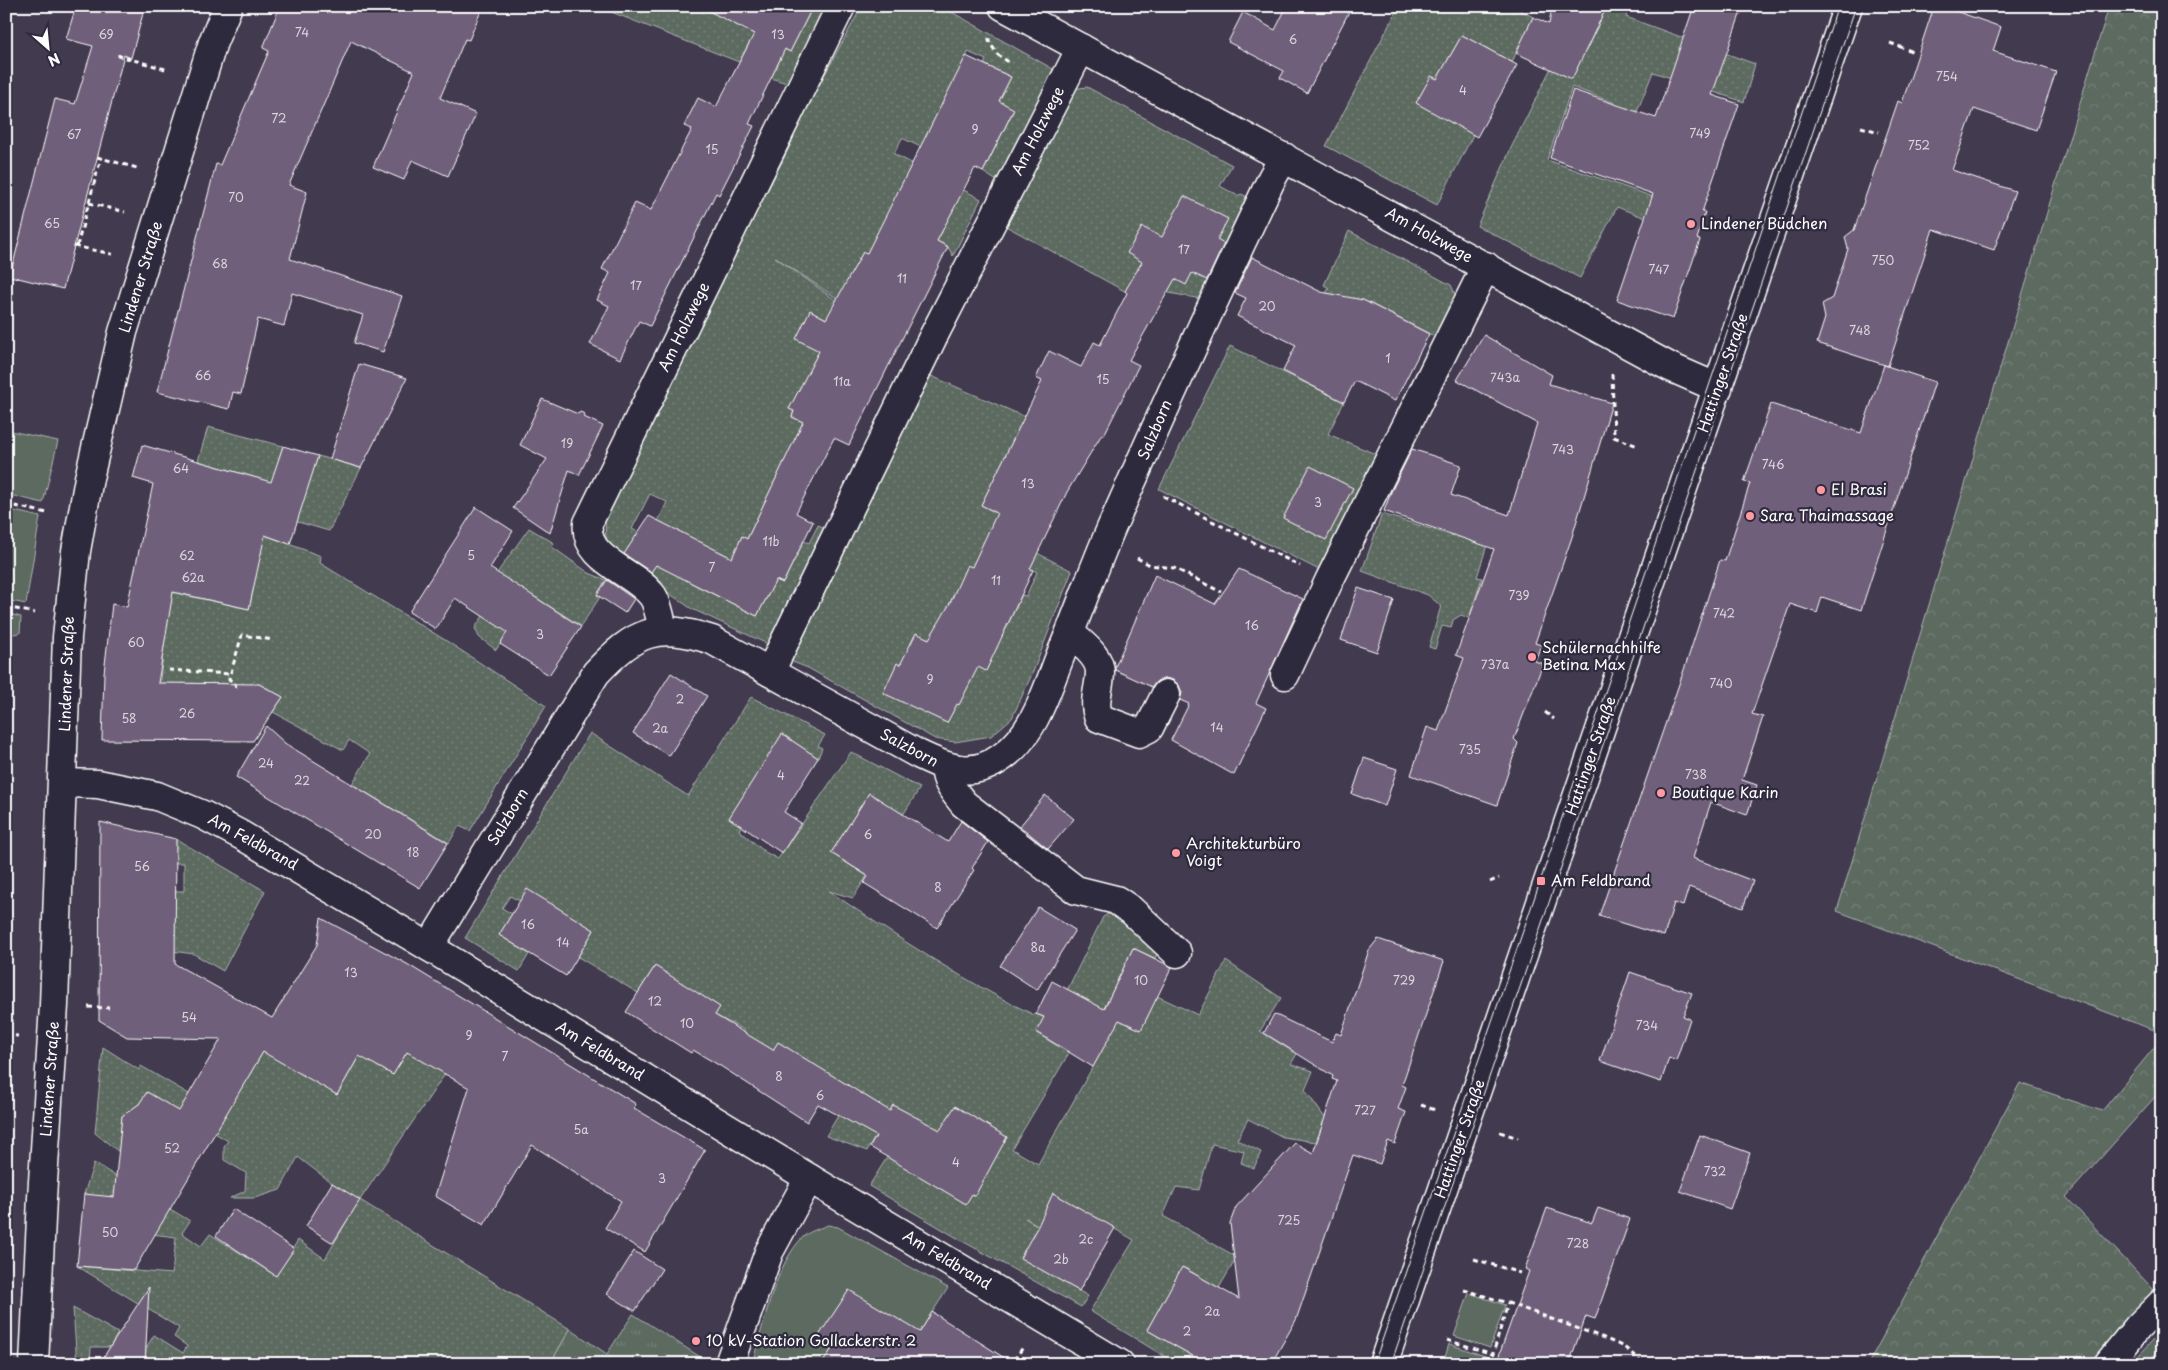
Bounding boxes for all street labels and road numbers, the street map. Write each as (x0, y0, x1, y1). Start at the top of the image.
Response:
street label: Am Holzwege (1004, 82, 1069, 179)
street label: Am Holzwege (1382, 200, 1478, 267)
street label: Lindener Straße (112, 218, 167, 335)
street label: Am Holzwege (651, 278, 714, 375)
street label: Hattinger Straße (1690, 310, 1753, 435)
street label: Salzborn (1131, 396, 1177, 463)
street label: Lindener Straße (52, 616, 79, 732)
street label: Hattinger Straße (1558, 693, 1621, 818)
street label: Salzborn (876, 722, 943, 772)
street label: Salzborn (481, 783, 533, 849)
street label: Am Feldbrand (205, 806, 303, 875)
street label: Am Feldbrand (552, 1014, 649, 1085)
street label: Lindener Straße (33, 1020, 64, 1137)
street label: Hattinger Straße (1427, 1076, 1490, 1201)
street label: Am Feldbrand (899, 1223, 996, 1294)

